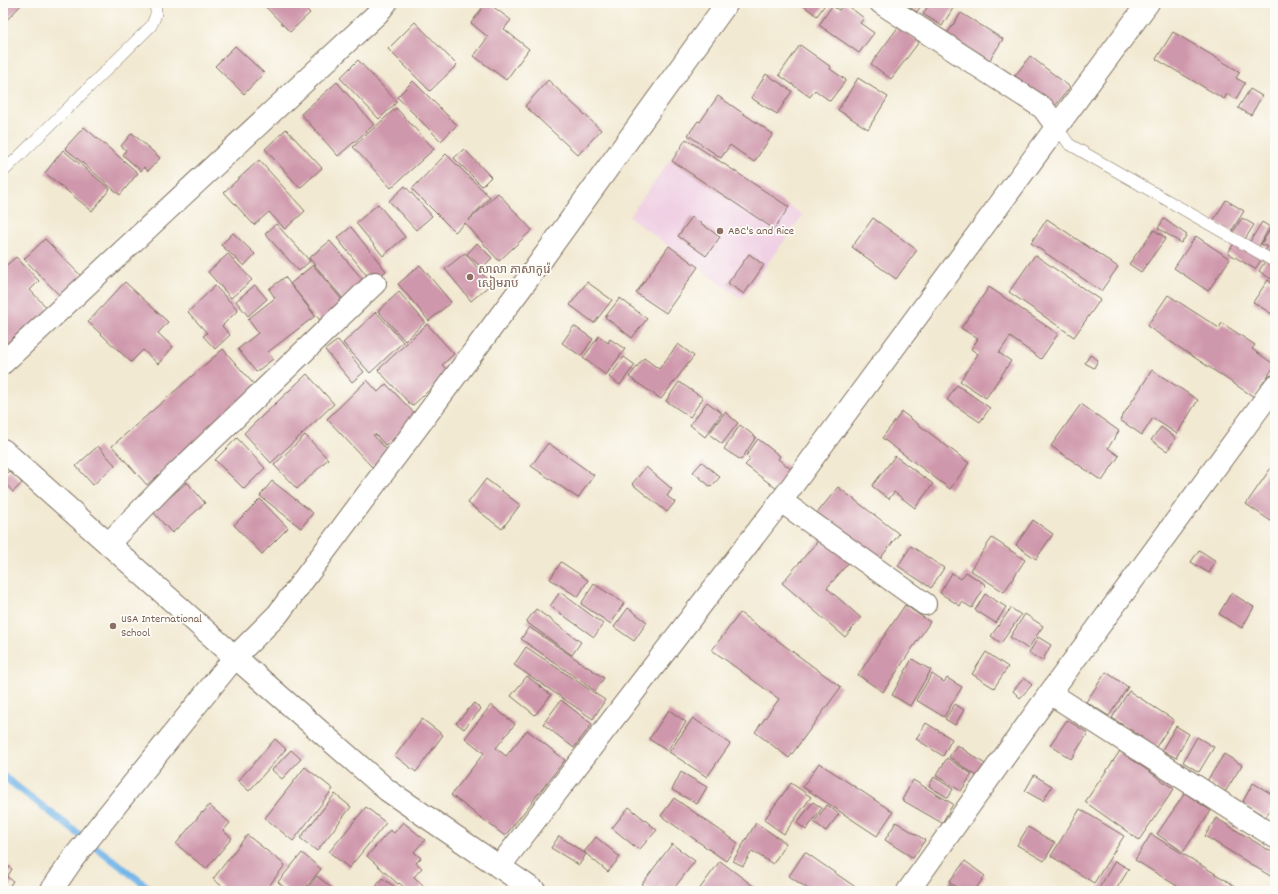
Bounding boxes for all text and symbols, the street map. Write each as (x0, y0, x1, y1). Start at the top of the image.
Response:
place label: ABC's and Rice (728, 223, 794, 240)
marker: ABC's and Rice (715, 226, 725, 236)
place label: សាលា ភាសាកូរ៉េ សៀមរាប (478, 262, 551, 293)
marker: សាលា ភាសាកូរ៉េ សៀមរាប (465, 272, 475, 282)
place label: USA International School (121, 611, 202, 642)
marker: USA International School (108, 621, 118, 631)

